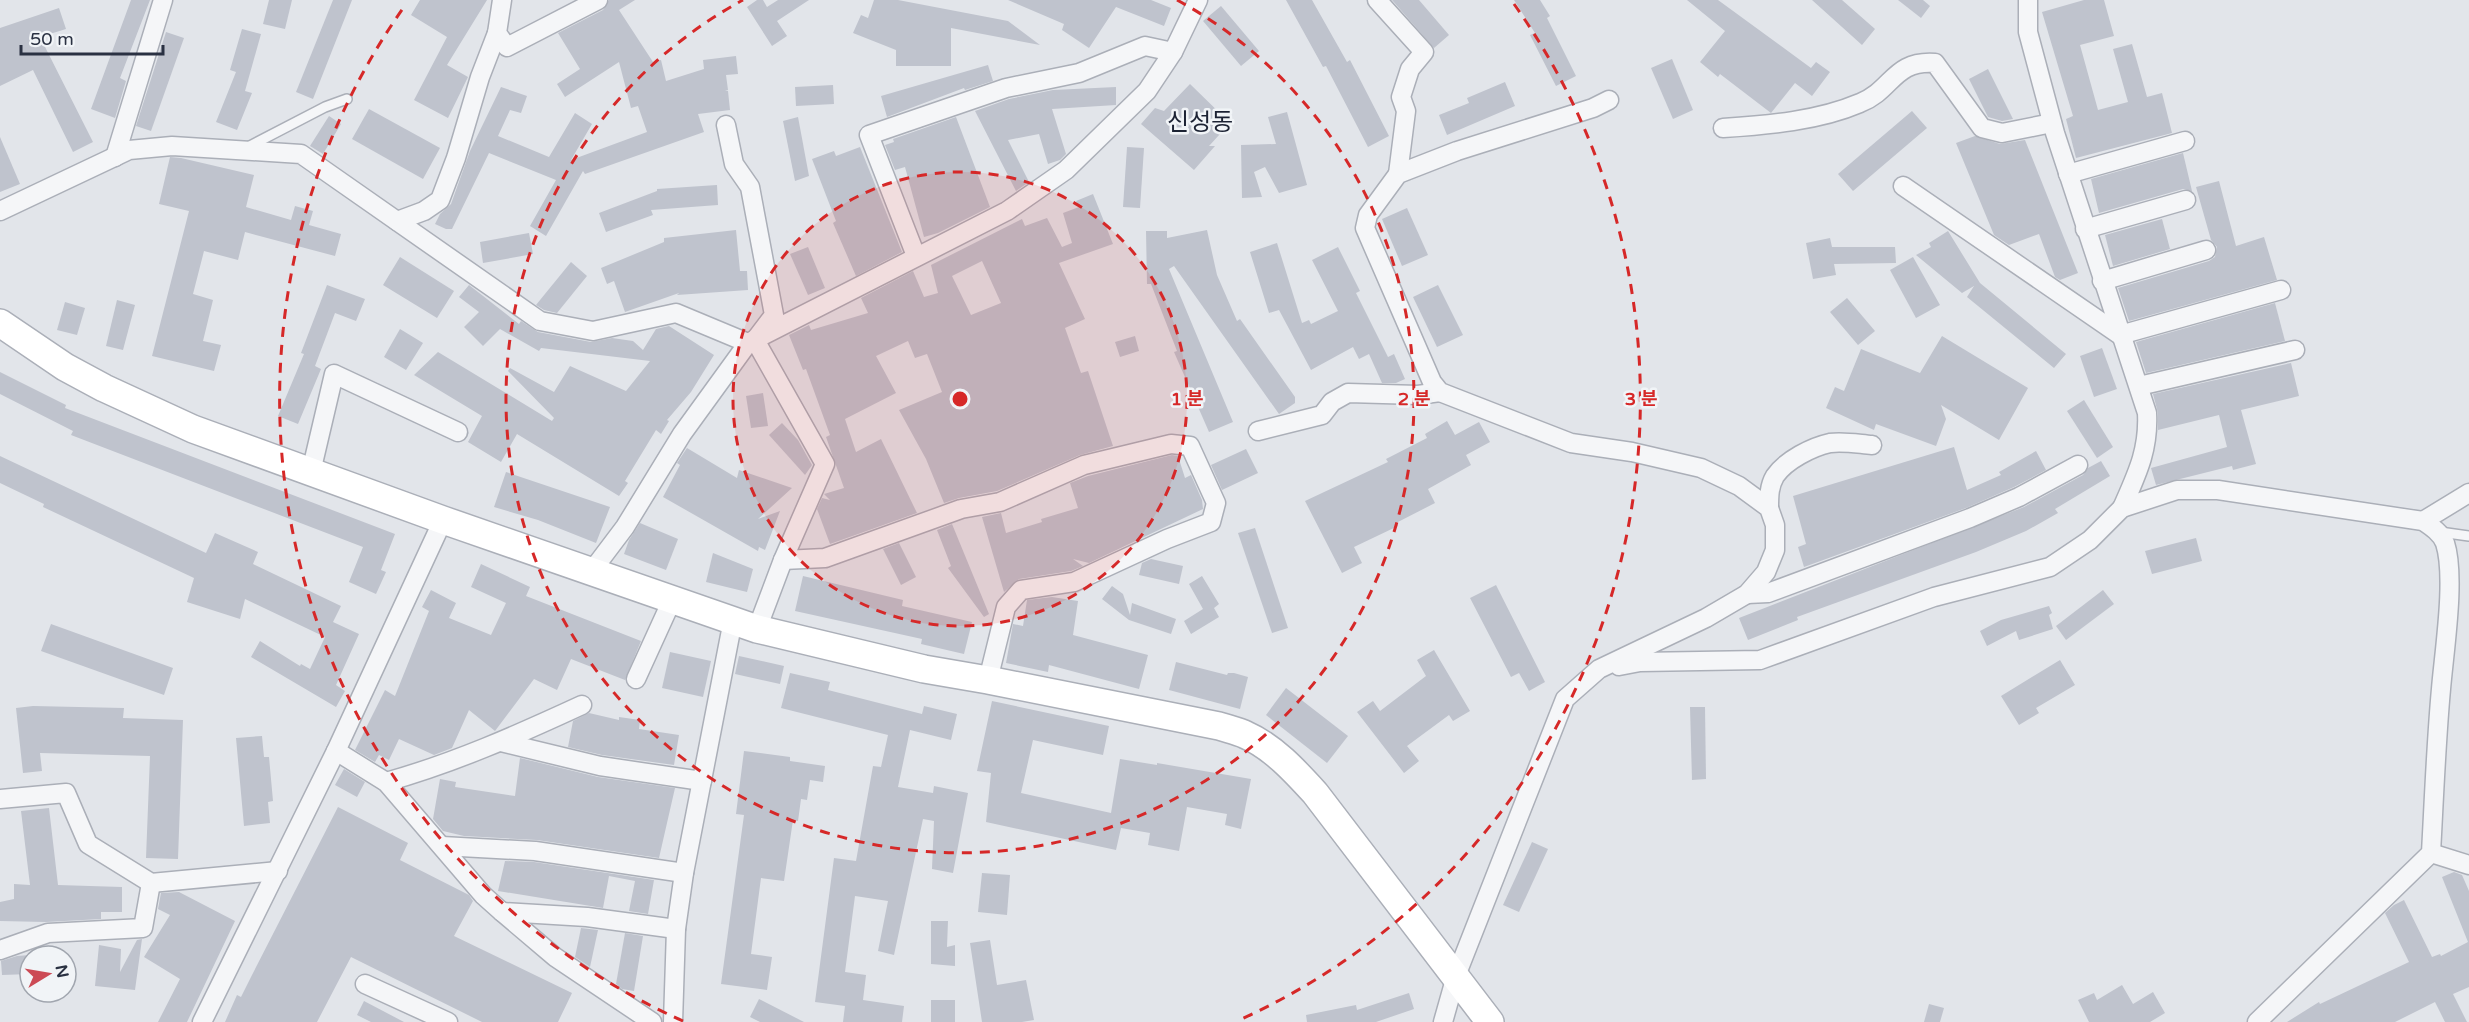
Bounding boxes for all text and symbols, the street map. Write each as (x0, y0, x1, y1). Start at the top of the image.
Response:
scale bar (21, 18, 164, 56)
text: 50 m (30, 28, 74, 50)
district label: 신성동 (1167, 108, 1233, 137)
text: 1 분 (1171, 388, 1204, 410)
text: 2 분 (1398, 388, 1431, 410)
text: 3 분 (1625, 388, 1658, 410)
centre of rings (950, 389, 970, 409)
north arrow (18, 944, 78, 1004)
text: N (51, 963, 73, 980)

